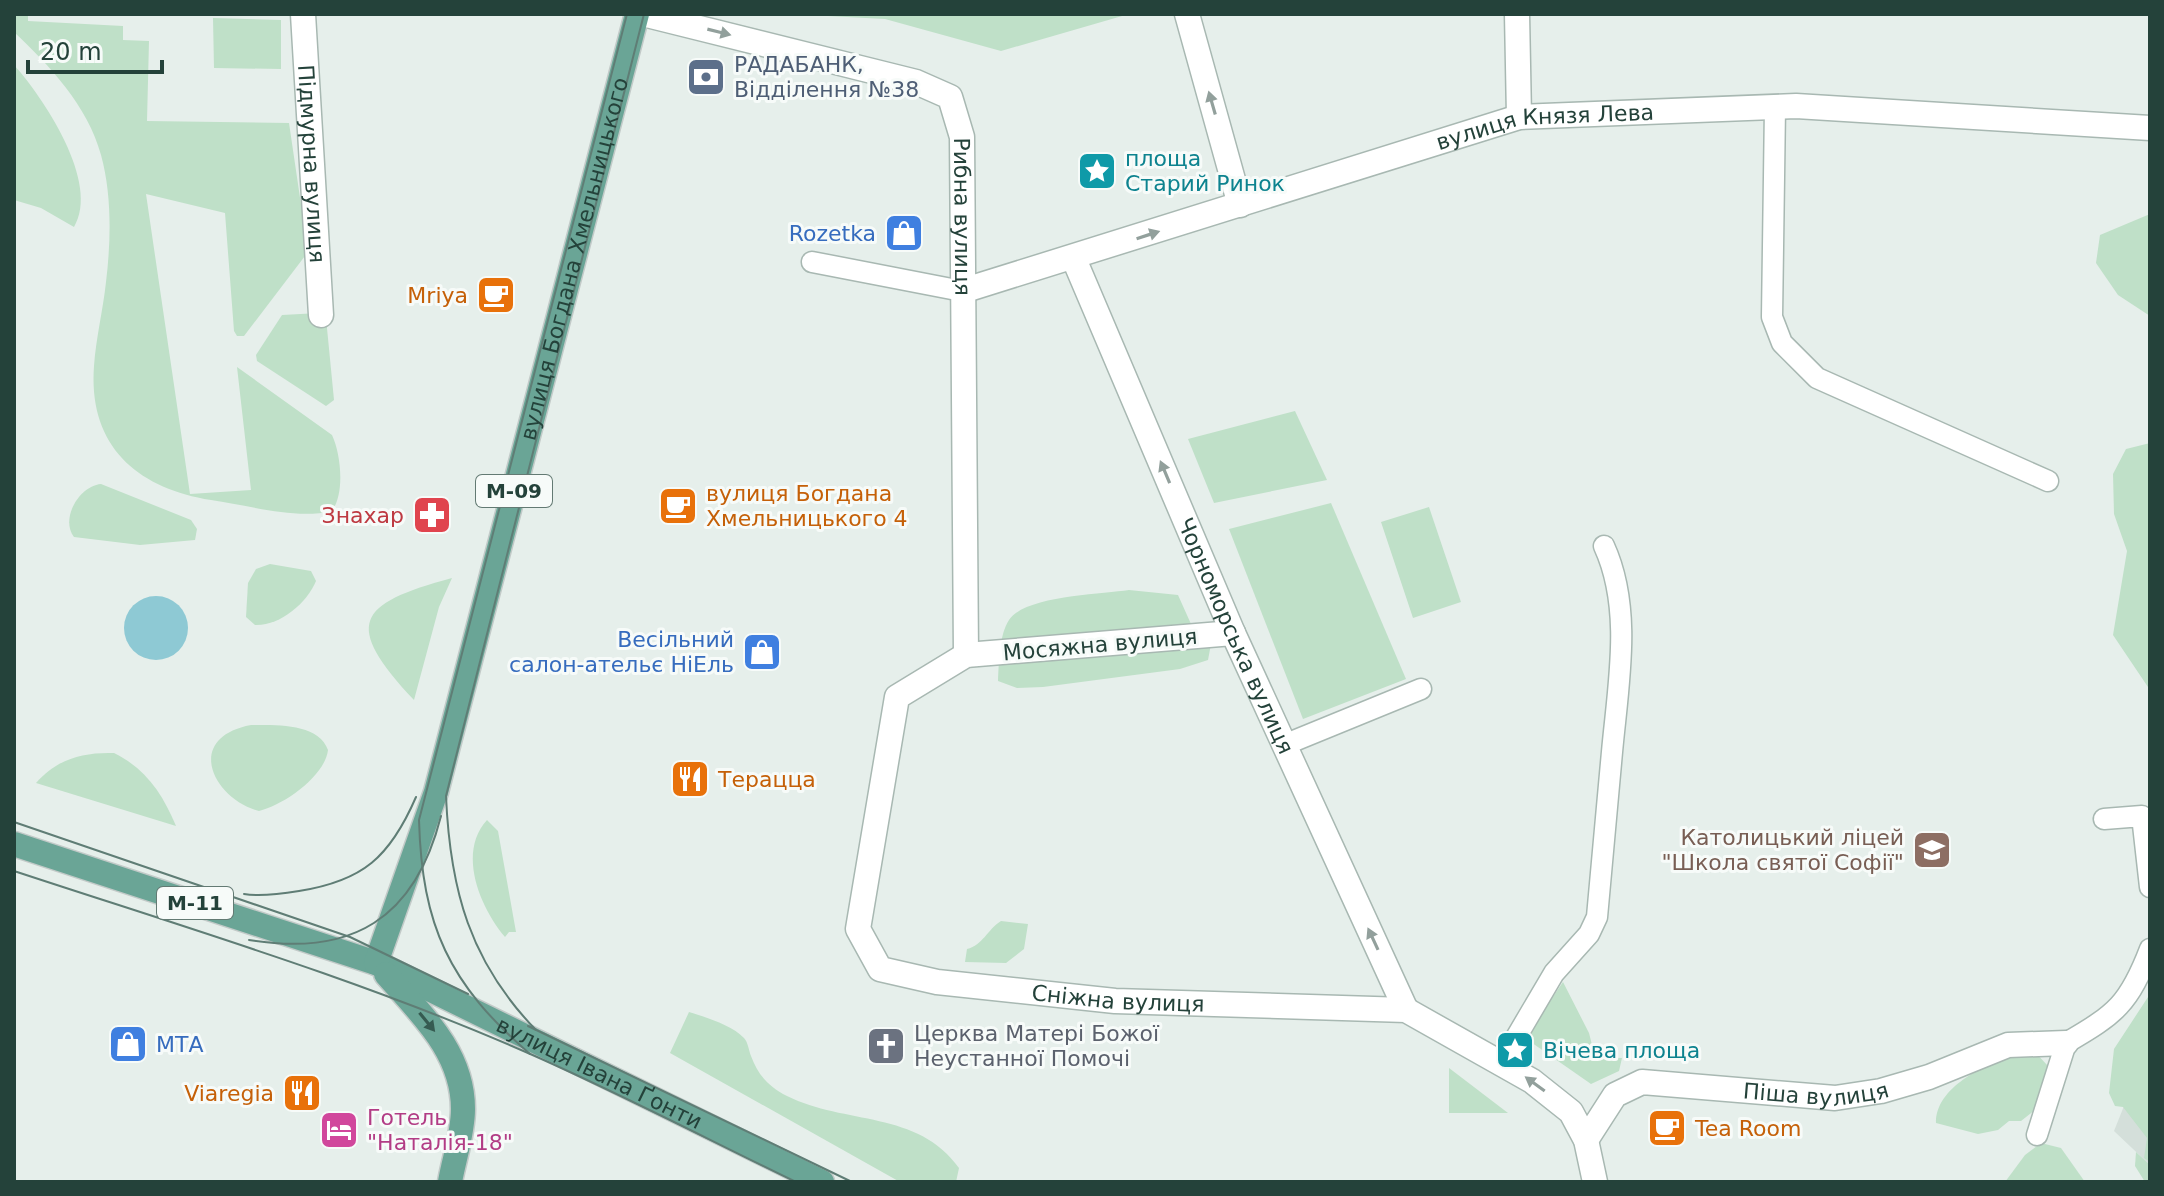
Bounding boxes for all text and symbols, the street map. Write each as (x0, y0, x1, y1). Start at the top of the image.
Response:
scale bar (28, 24, 162, 74)
one-way arrow (706, 26, 731, 38)
text: 20 m (40, 38, 102, 66)
place label: РАДАБАНК, Відділення №38 (734, 52, 919, 102)
bank icon: РАДАБАНК, Відділення №38 (685, 56, 727, 98)
street label: Підмурна вулиця (293, 64, 330, 264)
street label: вулиця Богдана Хмельницького (515, 75, 633, 443)
one-way arrow (1205, 90, 1217, 115)
street label: вулиця Князя Лева (1433, 100, 1655, 155)
street label: Рибна вулиця (949, 137, 975, 296)
place label: площа Старий Ринок (1125, 146, 1285, 196)
place icon: площа Старий Ринок (1076, 150, 1118, 192)
shop icon: Rozetka (883, 212, 925, 254)
place label: Rozetka (789, 221, 876, 246)
one-way arrow (1137, 228, 1161, 240)
cafe icon: Mriya (475, 274, 517, 316)
place label: Mriya (407, 283, 468, 308)
one-way arrow (1158, 460, 1171, 483)
road number: М-09 (476, 475, 552, 507)
place label: вулиця Богдана Хмельницького 4 (706, 481, 908, 531)
cafe icon: вулиця Богдана Хмельницького 4 (657, 485, 699, 527)
pharmacy icon: Знахар (411, 494, 453, 536)
place label: Знахар (322, 503, 404, 528)
street label: Чорноморська вулиця (1172, 514, 1299, 758)
street label: Мосяжна вулиця (1002, 624, 1198, 665)
place label: Весільний салон-ательє НіЕль (509, 627, 734, 677)
shop icon: Весільний салон-ательє НіЕль (741, 631, 783, 673)
restaurant icon: Терацца (669, 758, 711, 800)
place label: Терацца (717, 767, 816, 792)
place label: Католицький ліцей "Школа святої Софії" (1661, 825, 1904, 875)
school or university icon: Католицький ліцей "Школа святої Софії" (1911, 829, 1953, 871)
road number: М-11 (157, 887, 233, 919)
one-way arrow (1366, 927, 1380, 951)
street label: Сніжна вулиця (1030, 980, 1205, 1017)
one-way arrow (418, 1012, 435, 1032)
street label: вулиця Івана Ґонти (492, 1012, 706, 1134)
place label: Церква Матері Божої Неустанної Помочі (914, 1021, 1160, 1071)
shop icon: МТА (107, 1023, 149, 1065)
church icon: Церква Матері Божої Неустанної Помочі (865, 1025, 907, 1067)
place icon: Вічева площа (1494, 1029, 1536, 1071)
place label: МТА (156, 1032, 203, 1057)
place label: Вічева площа (1543, 1038, 1700, 1063)
restaurant icon: Viaregia (281, 1072, 323, 1114)
one-way arrow (1524, 1077, 1545, 1092)
street label: Піша вулиця (1742, 1077, 1892, 1111)
place label: Viaregia (184, 1081, 274, 1106)
place label: Готель "Наталія-18" (367, 1105, 513, 1155)
cafe icon: Tea Room (1646, 1107, 1688, 1149)
hotel icon: Готель "Наталія-18" (318, 1109, 360, 1151)
place label: Tea Room (1694, 1116, 1801, 1141)

